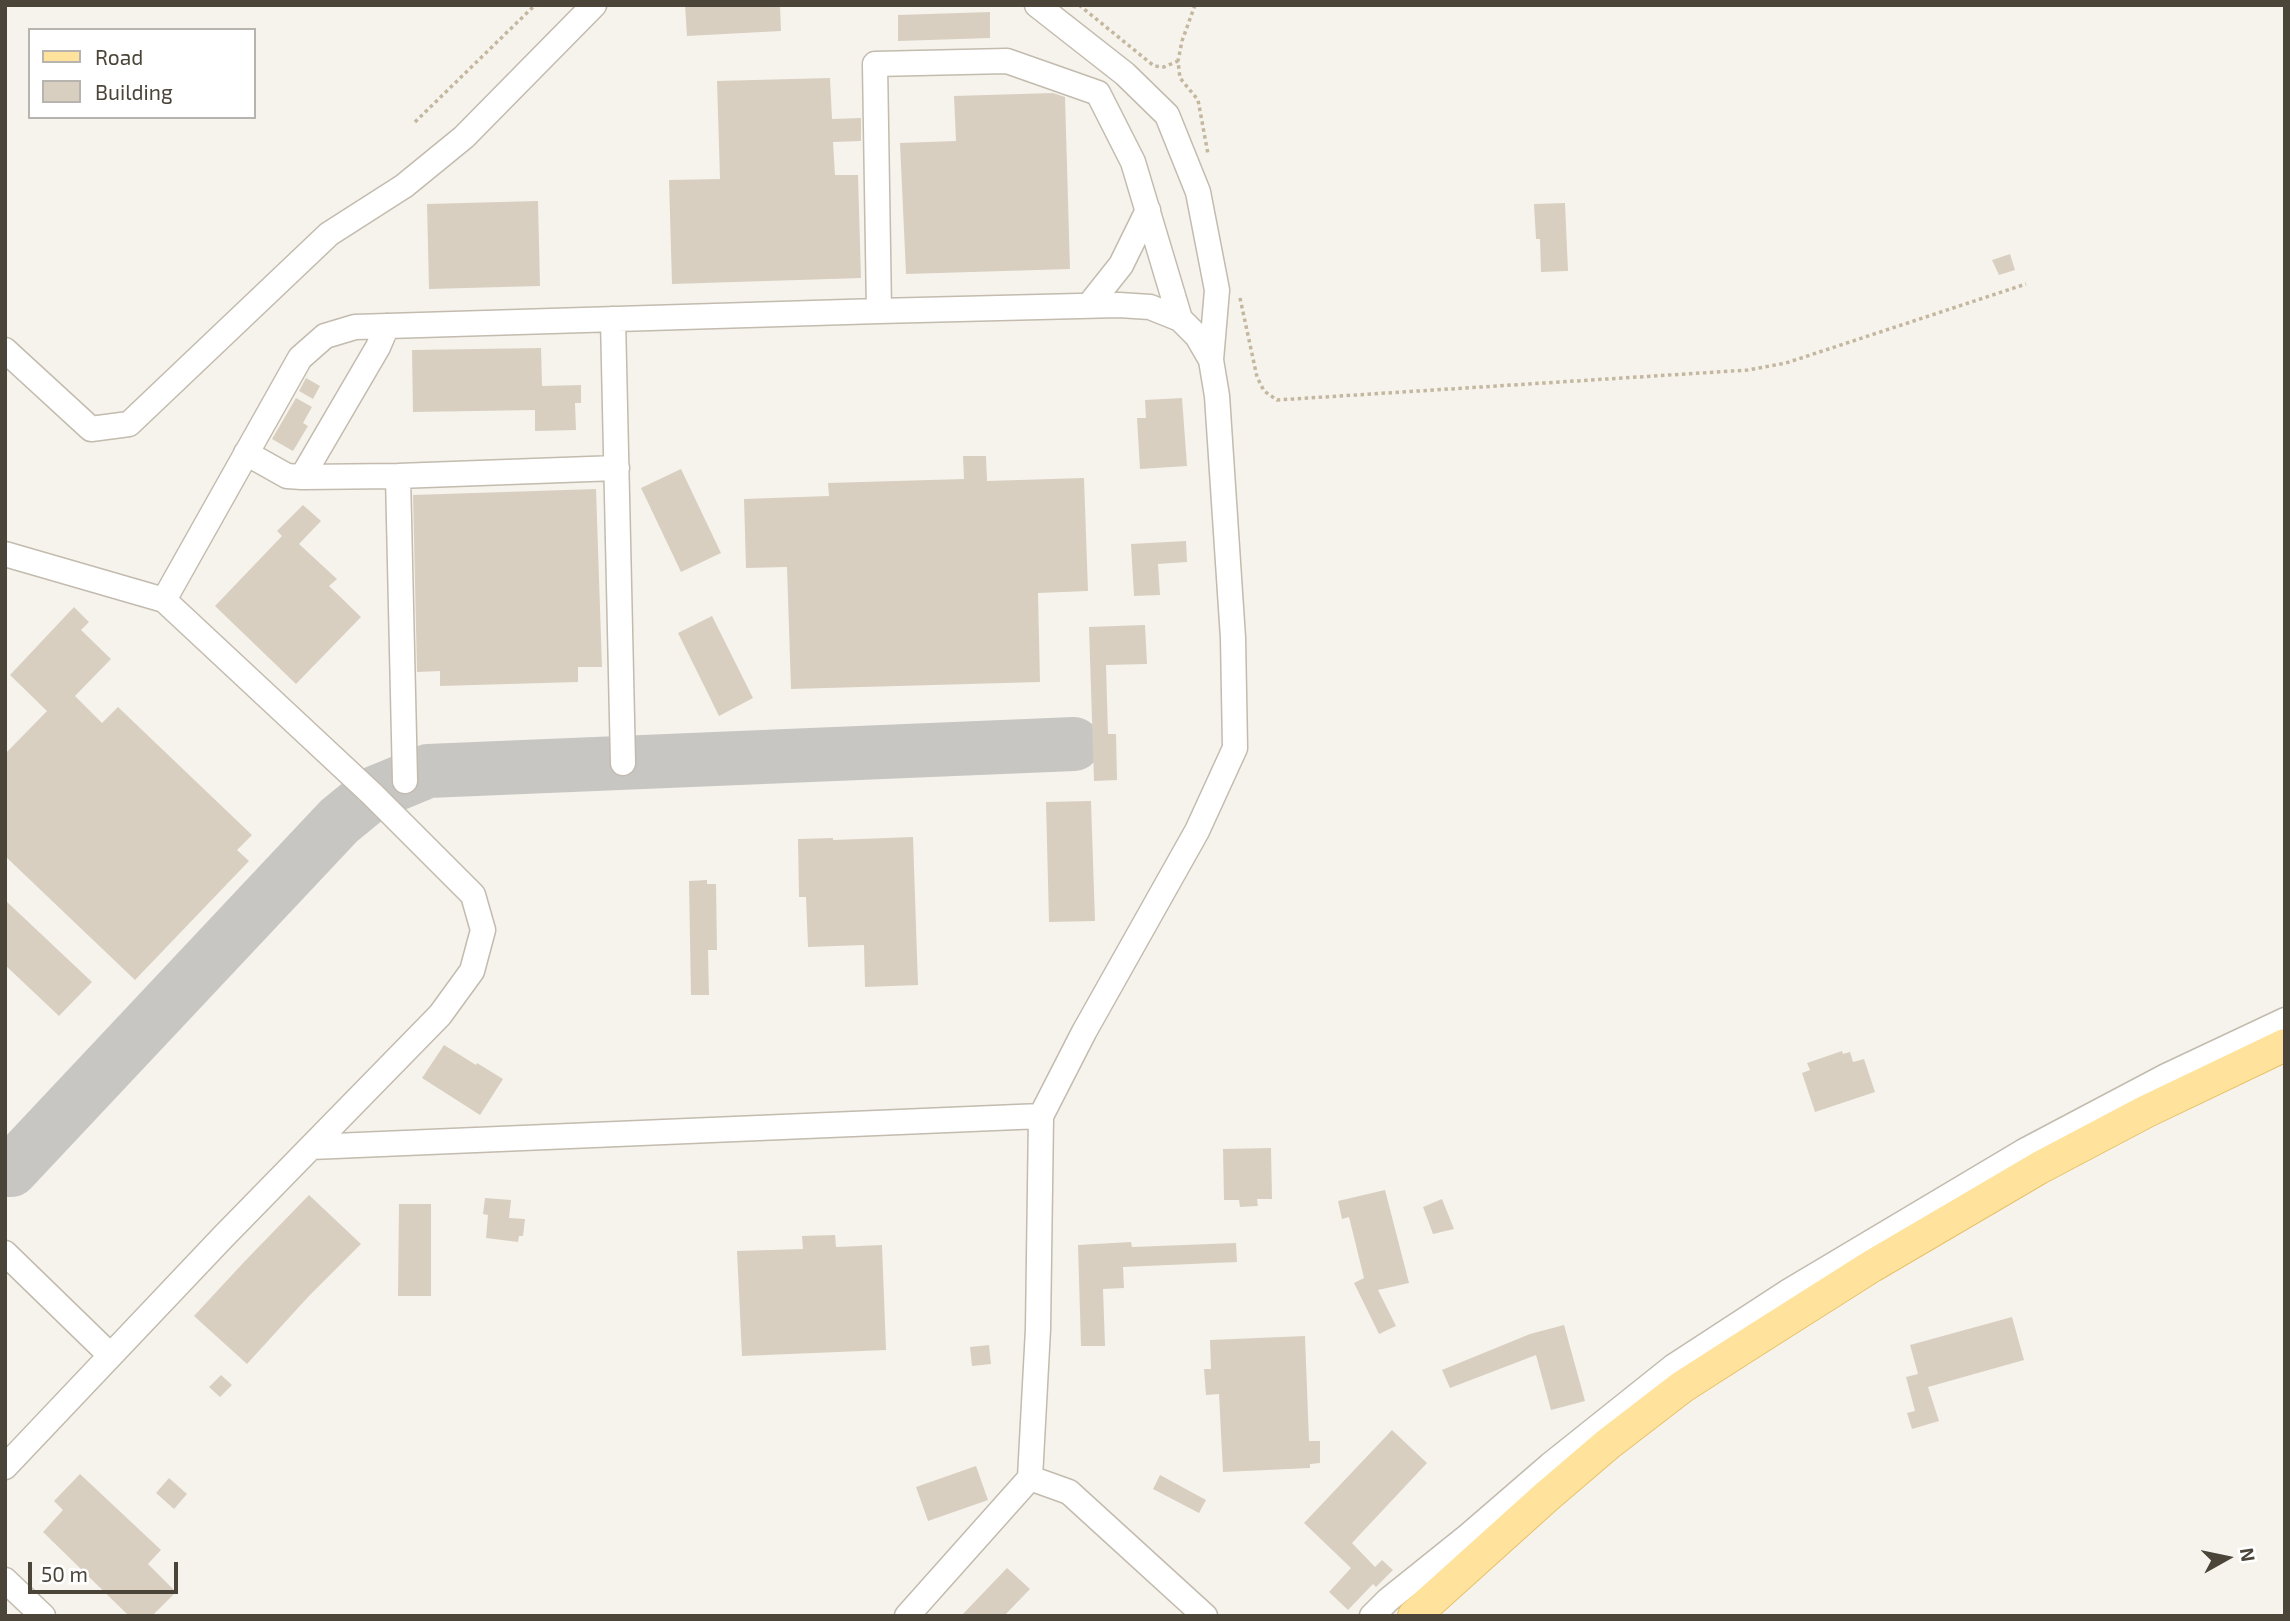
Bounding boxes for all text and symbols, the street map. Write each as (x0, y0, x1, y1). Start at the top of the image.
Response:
legend (28, 28, 256, 119)
text: Road (95, 44, 143, 69)
text: Building (95, 79, 173, 104)
north arrow (2192, 1523, 2262, 1593)
text: N (2236, 1546, 2261, 1563)
scale bar (32, 1548, 182, 1592)
text: 50 m (41, 1561, 88, 1586)

